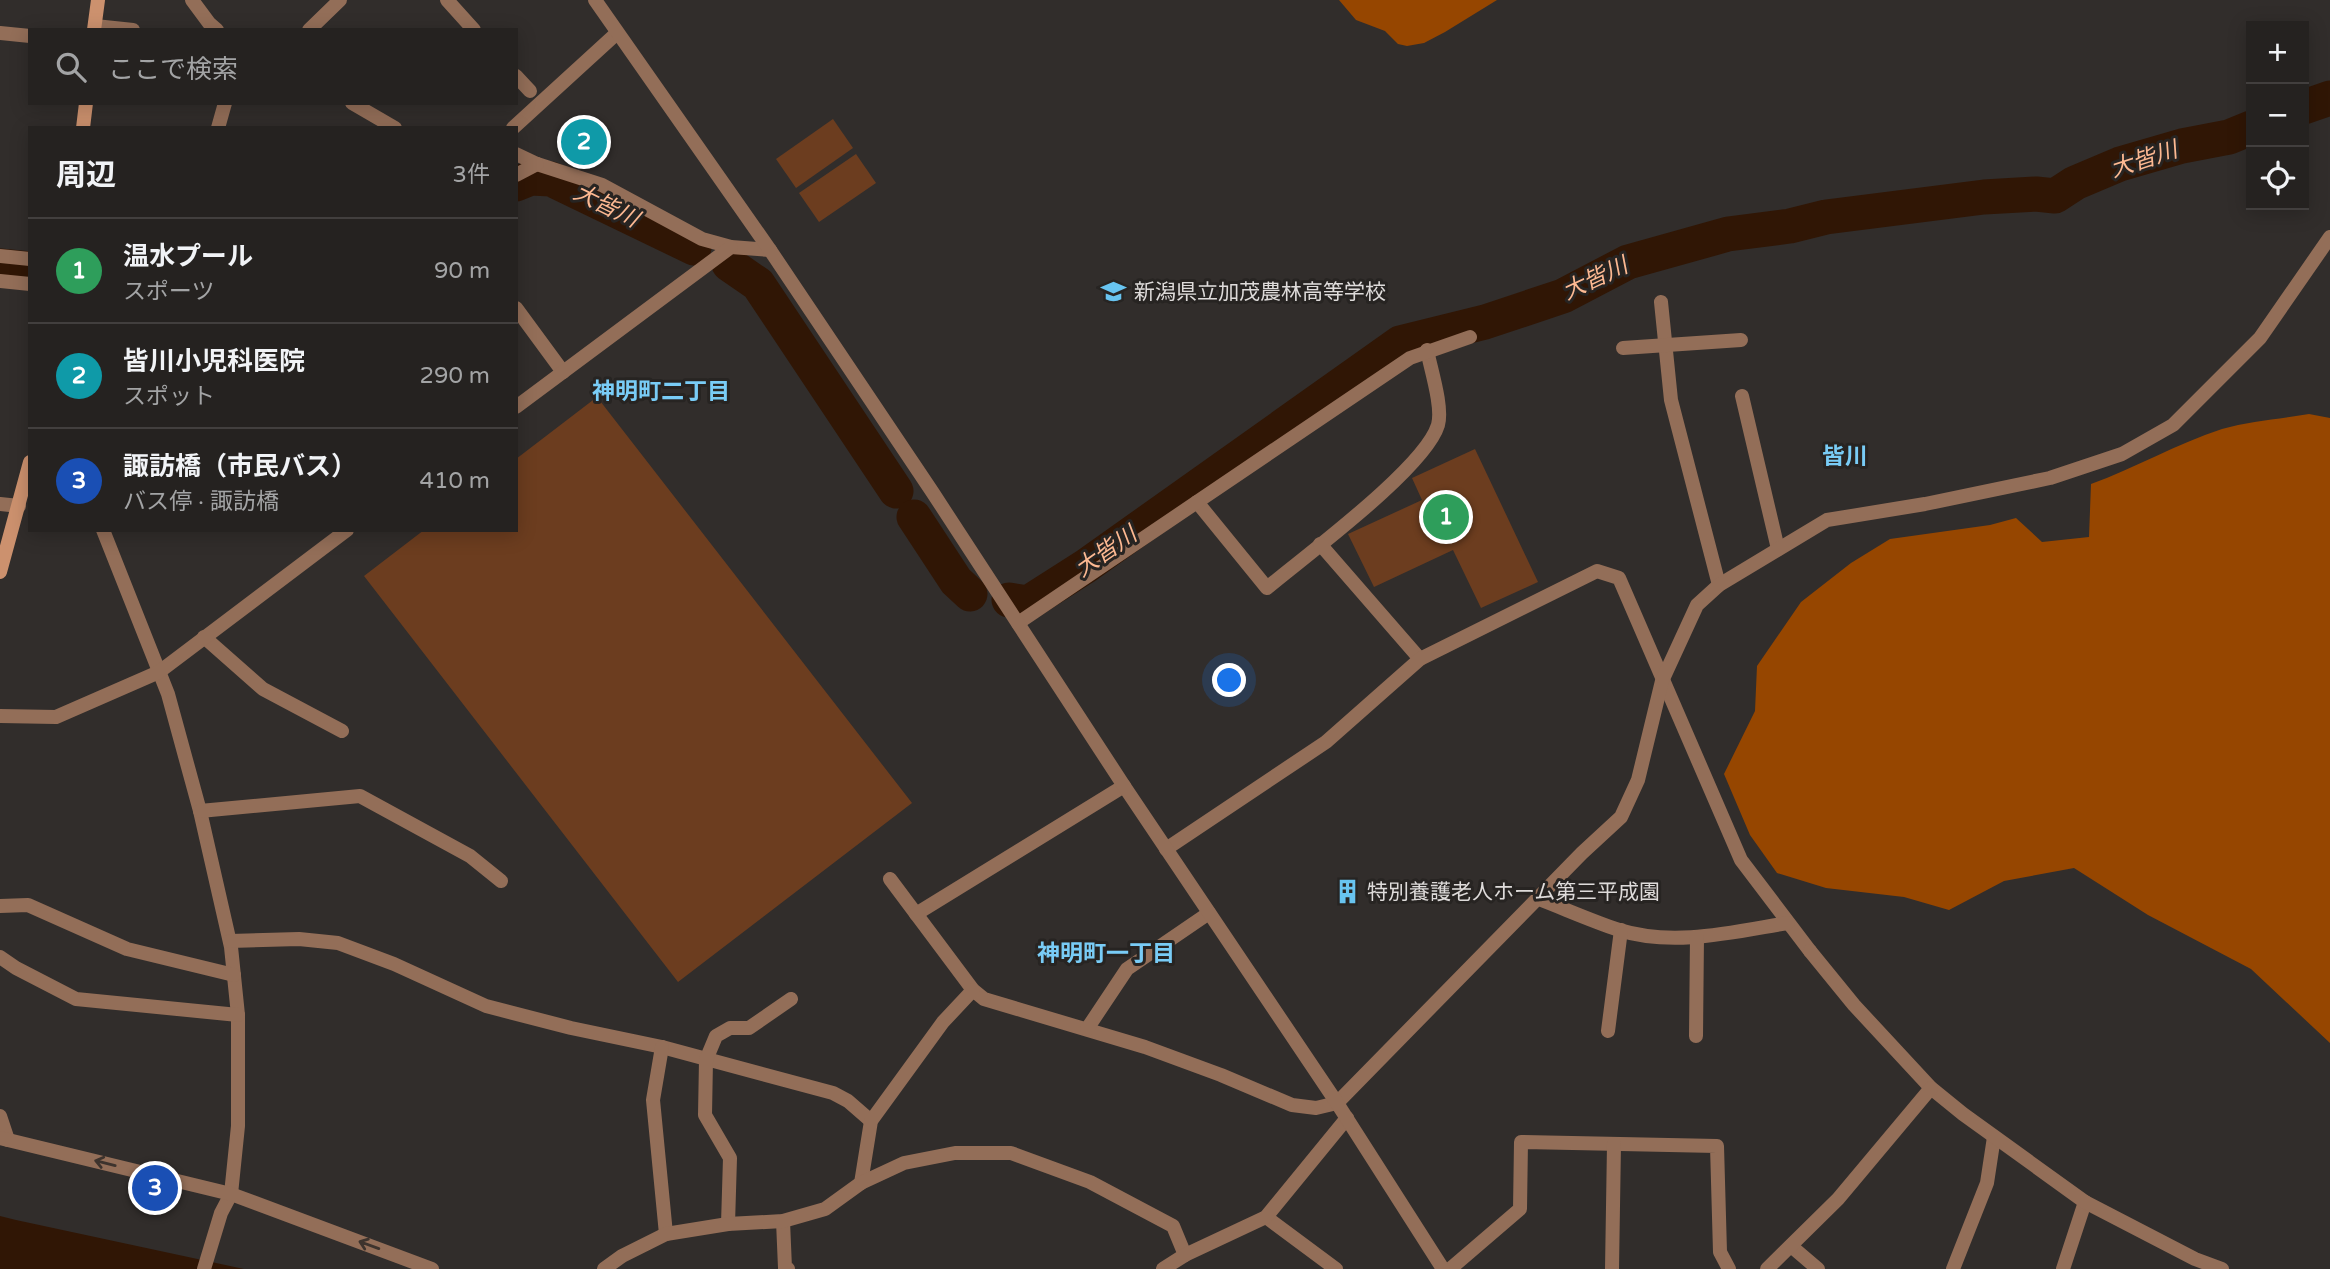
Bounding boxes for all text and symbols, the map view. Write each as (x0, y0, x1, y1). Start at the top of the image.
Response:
map controls (2246, 21, 2309, 210)
button: + (2246, 21, 2309, 84)
search box (28, 28, 518, 105)
icon: search (52, 48, 90, 86)
text: ここで検索 (108, 54, 238, 85)
button: − (2246, 84, 2309, 147)
pin: 2 (561, 116, 607, 168)
water label: 大皆川 (2107, 135, 2184, 184)
button: locate (2246, 147, 2309, 210)
text: 周辺 (56, 157, 116, 194)
text: 3件 (453, 161, 490, 189)
water label: 大皆川 (569, 178, 646, 235)
text: 温水プール (123, 241, 253, 272)
water label: 大皆川 (1558, 250, 1635, 306)
text: 1 (72, 257, 86, 285)
text: 90 m (434, 257, 490, 285)
text: スポーツ (123, 278, 215, 306)
school or university icon: 新潟県立加茂農林高等学校 (1100, 278, 1128, 306)
place label: 新潟県立加茂農林高等学校 (1134, 280, 1386, 305)
text: 皆川小児科医院 (123, 346, 305, 377)
text: 2 (72, 362, 86, 390)
text: 290 m (420, 362, 490, 390)
district label: 神明町二丁目 (592, 378, 730, 406)
text: スポット (123, 383, 215, 411)
district label: 皆川 (1822, 443, 1868, 471)
text: 諏訪橋（市民バス） (123, 451, 357, 482)
text: 3 (72, 467, 86, 495)
text: 410 m (420, 467, 490, 495)
text: バス停 · 諏訪橋 (123, 488, 279, 516)
pin: 1 (1423, 491, 1469, 543)
water label: 大皆川 (1070, 519, 1145, 583)
your location (1212, 663, 1246, 697)
building icon: 特別養護老人ホーム第三平成園 (1333, 878, 1361, 906)
place label: 特別養護老人ホーム第三平成園 (1367, 880, 1660, 905)
district label: 神明町一丁目 (1037, 940, 1175, 968)
one-way arrow (94, 1156, 117, 1169)
pin: 3 (132, 1162, 178, 1214)
one-way arrow (358, 1238, 380, 1250)

